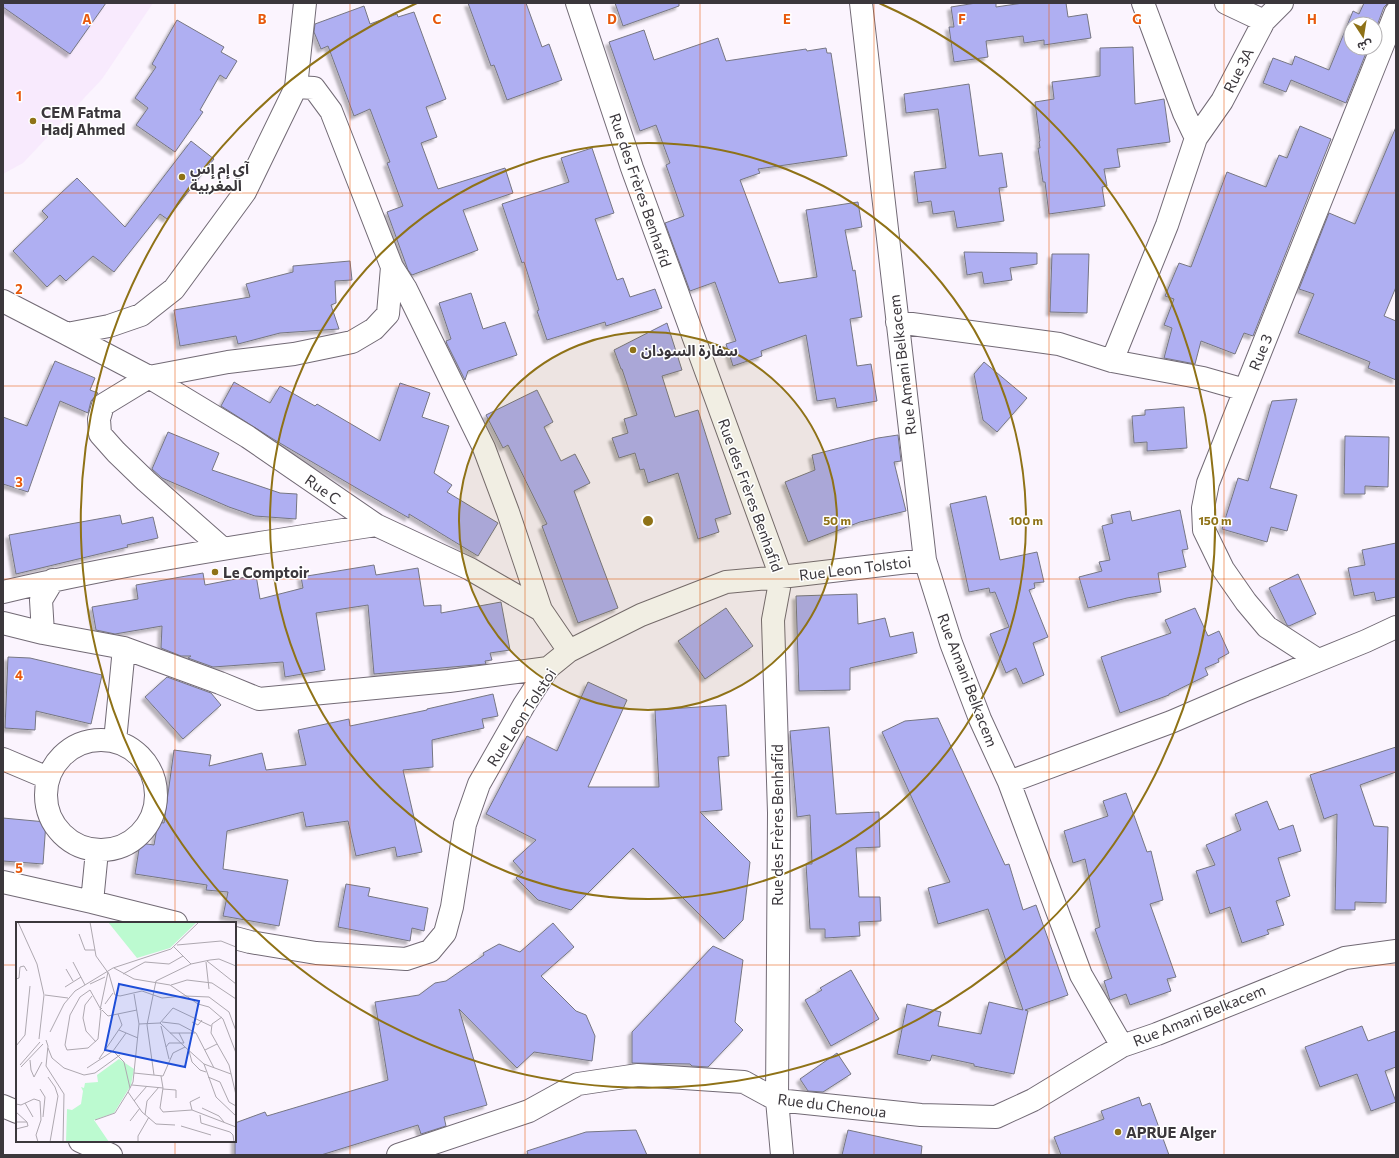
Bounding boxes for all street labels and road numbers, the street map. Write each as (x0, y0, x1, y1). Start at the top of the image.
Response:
street label: Rue 3A (1219, 45, 1257, 95)
street label: Rue des Frères Benhafid (606, 111, 676, 269)
street label: Rue Amani Belkacem (884, 294, 920, 436)
street label: Rue 3 (1245, 331, 1275, 373)
street label: Rue des Frères Benhafid (715, 416, 787, 574)
street label: Rue C (302, 470, 344, 508)
street label: Rue Leon Tolstoi (798, 552, 912, 584)
street label: Rue Amani Belkacem (934, 611, 1002, 749)
street label: Rue Leon Tolstoi (483, 665, 559, 769)
street label: Rue des Frères Benhafid (768, 744, 786, 906)
street label: Rue Amani Belkacem (1130, 980, 1268, 1050)
street label: Rue du Chenoua (777, 1089, 887, 1121)

